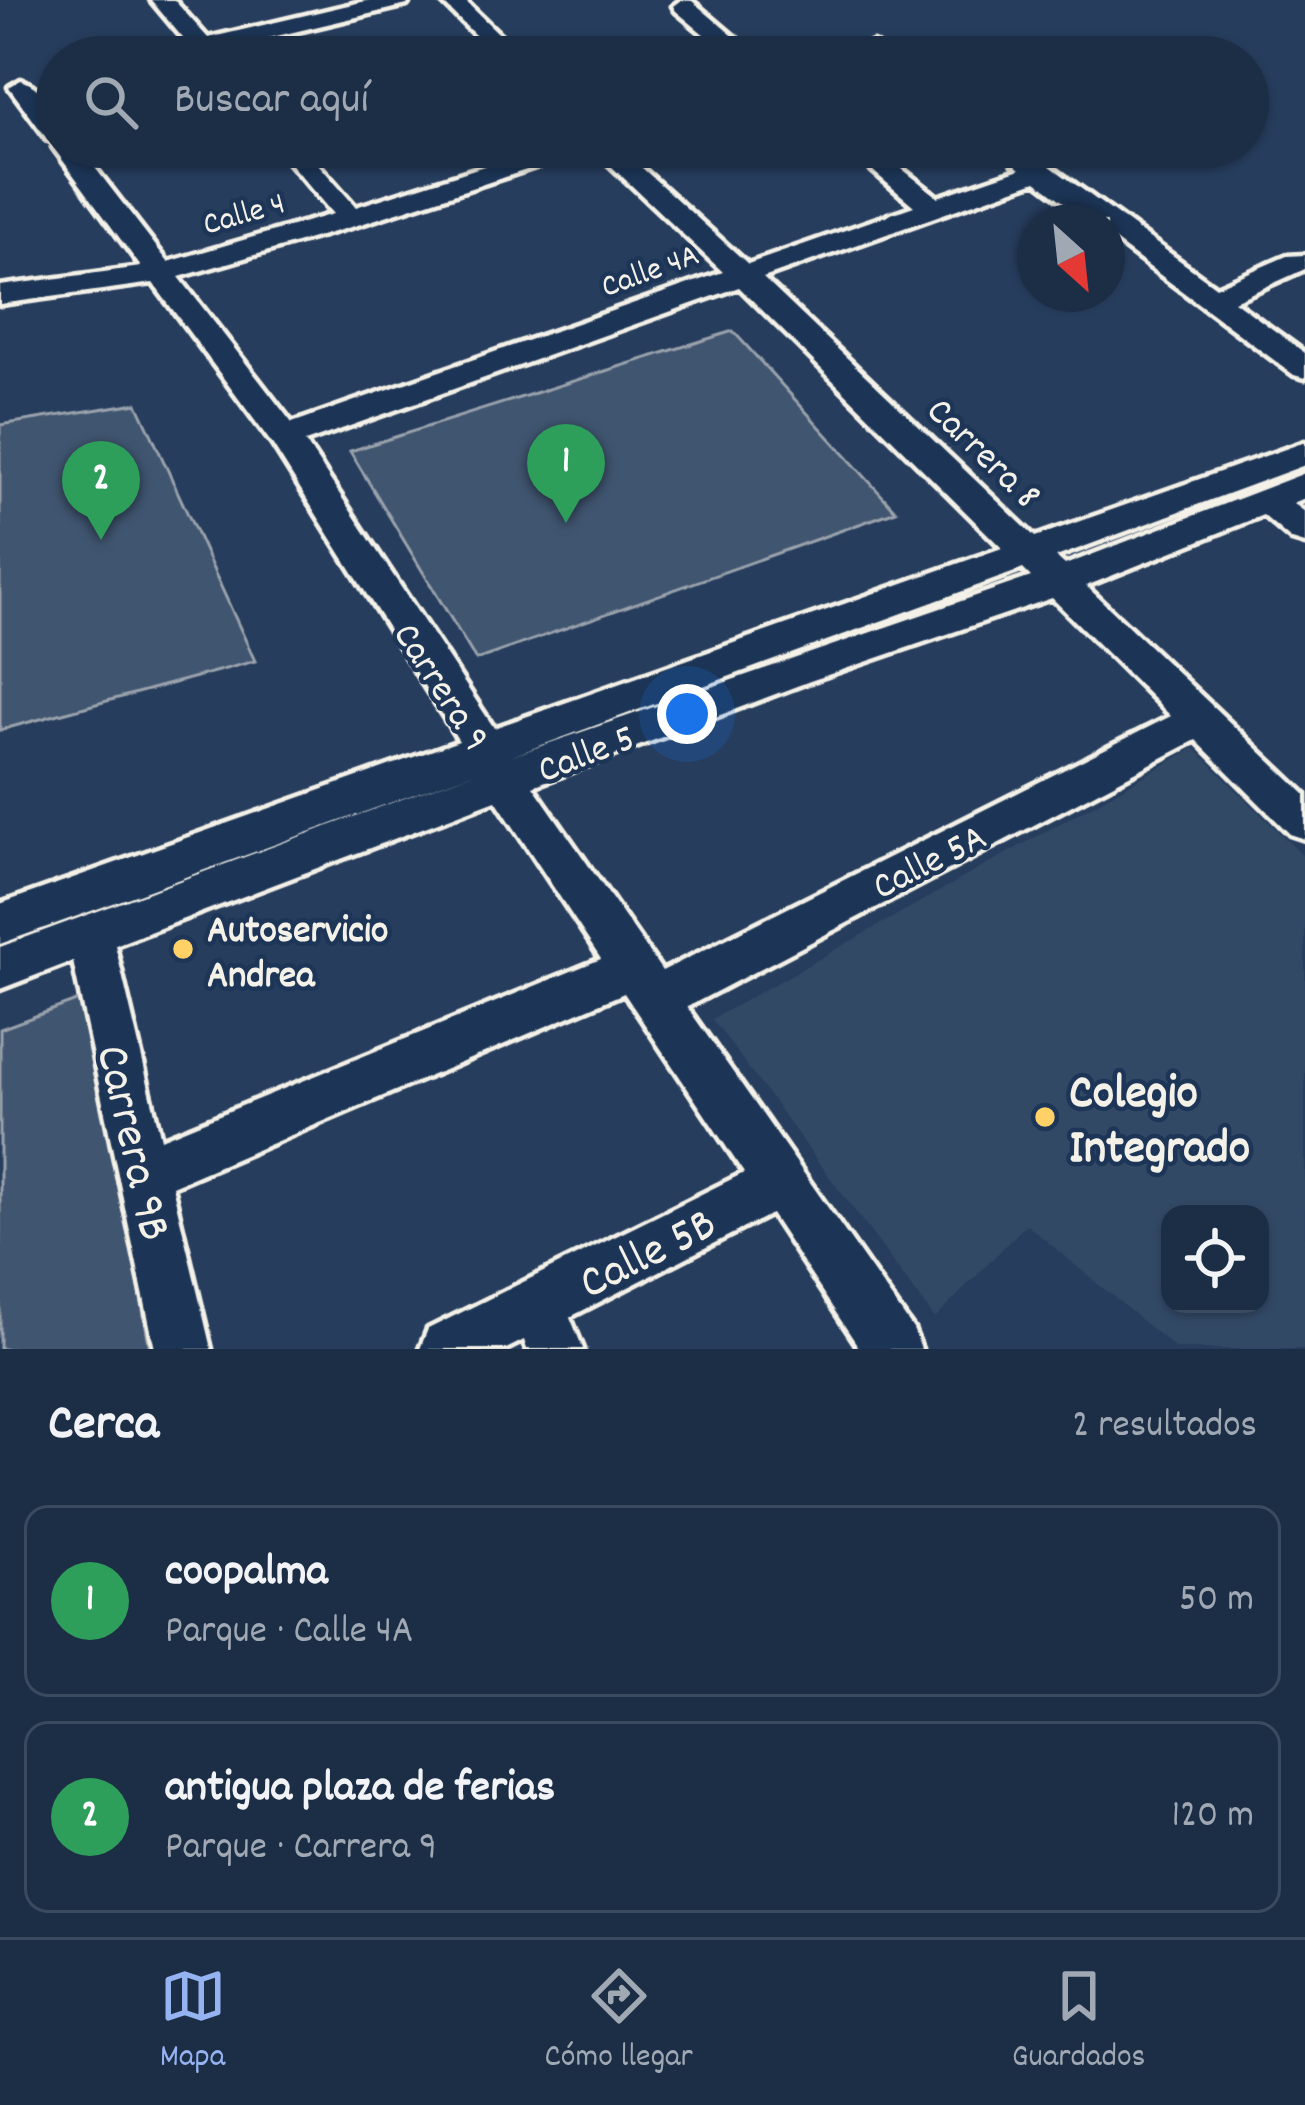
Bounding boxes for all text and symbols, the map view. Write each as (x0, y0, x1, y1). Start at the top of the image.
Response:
search box (36, 36, 1269, 168)
icon: search (78, 69, 144, 135)
text: Buscar aquí (174, 70, 369, 134)
street label: Calle 4 (198, 182, 291, 250)
north arrow (1017, 204, 1125, 312)
street label: Calle 4A (595, 234, 707, 313)
street label: Carrera 8 (912, 387, 1051, 524)
pin: 1 (527, 424, 605, 523)
pin: 2 (62, 441, 140, 540)
street label: Carrera 9 (376, 614, 501, 764)
your location (657, 684, 717, 744)
street label: Calle 5 (531, 713, 644, 801)
street label: Calle 5A (864, 813, 998, 917)
place label: Autoservicio Andrea (207, 906, 388, 1006)
marker: Autoservicio Andrea (170, 936, 196, 962)
street label: Carrera 9B (74, 1039, 186, 1248)
place label: Colegio Integrado (1069, 1062, 1250, 1186)
marker: Colegio Integrado (1032, 1104, 1058, 1130)
street label: Calle 5B (569, 1193, 730, 1321)
map controls (1161, 1205, 1269, 1313)
button: locate (1161, 1205, 1269, 1313)
text: Cerca (48, 1391, 159, 1463)
text: 2 resultados (1072, 1400, 1257, 1455)
text: coopalma (165, 1542, 328, 1606)
text: 1 (86, 1574, 94, 1629)
text: 50 m (1179, 1574, 1254, 1629)
text: Parque · Calle 4A (165, 1606, 413, 1661)
text: antigua plaza de ferias (165, 1758, 555, 1822)
text: 2 (81, 1790, 99, 1845)
text: 120 m (1171, 1790, 1254, 1845)
text: Parque · Carrera 9 (165, 1822, 437, 1877)
tab: Mapa (160, 1963, 226, 2082)
tab: Cómo llegar (545, 1963, 693, 2082)
tab: Guardados (1012, 1963, 1145, 2082)

